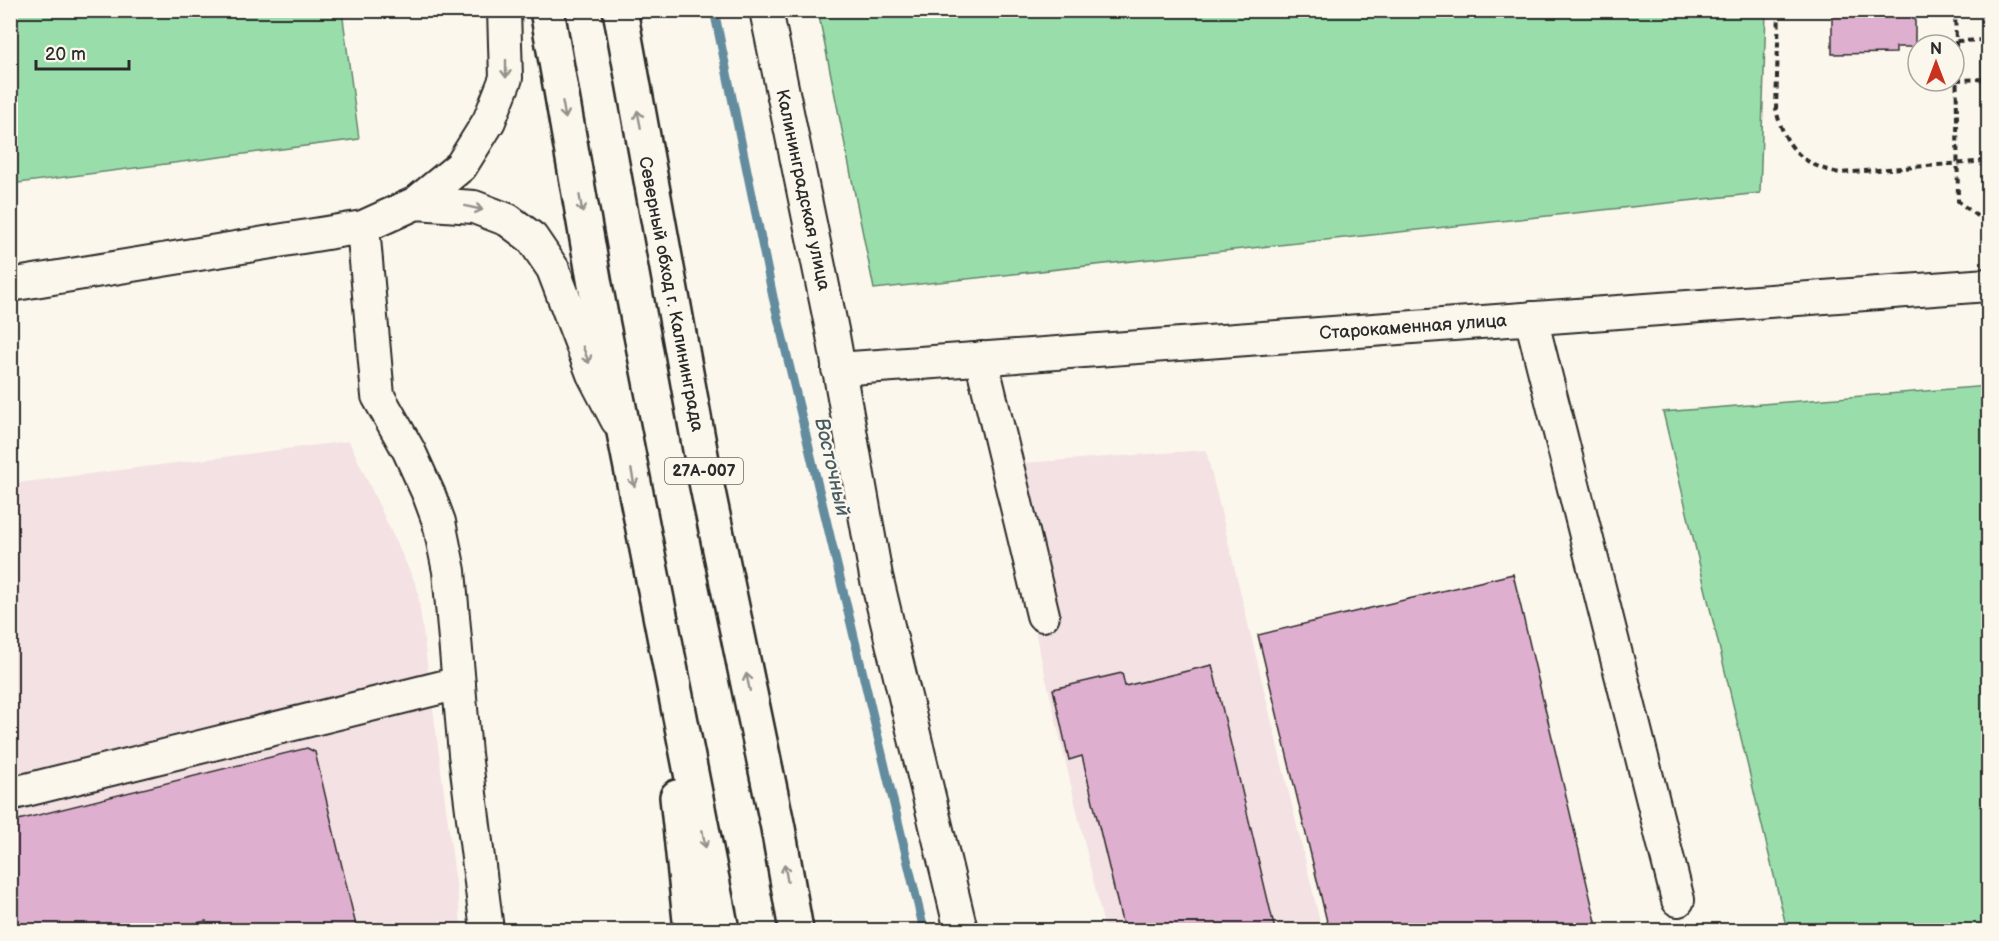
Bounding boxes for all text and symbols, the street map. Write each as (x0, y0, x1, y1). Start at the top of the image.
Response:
scale bar (36, 33, 129, 71)
north arrow (1906, 33, 1966, 93)
text: N (1930, 40, 1942, 59)
text: 20 m (45, 44, 86, 65)
one-way arrow (500, 58, 512, 78)
street label: Калининградская улица (771, 88, 835, 293)
one-way arrow (559, 99, 570, 119)
one-way arrow (633, 110, 644, 130)
street label: Северный обход г. Калининграда (634, 155, 708, 434)
one-way arrow (576, 193, 587, 213)
one-way arrow (465, 203, 484, 215)
street label: Старокаменная улица (1319, 310, 1508, 344)
one-way arrow (581, 345, 592, 364)
water label: Восточный (809, 415, 855, 519)
road number: 27А-007 (665, 458, 743, 484)
one-way arrow (628, 467, 639, 487)
one-way arrow (742, 672, 753, 692)
one-way arrow (699, 828, 710, 848)
one-way arrow (780, 864, 791, 883)

